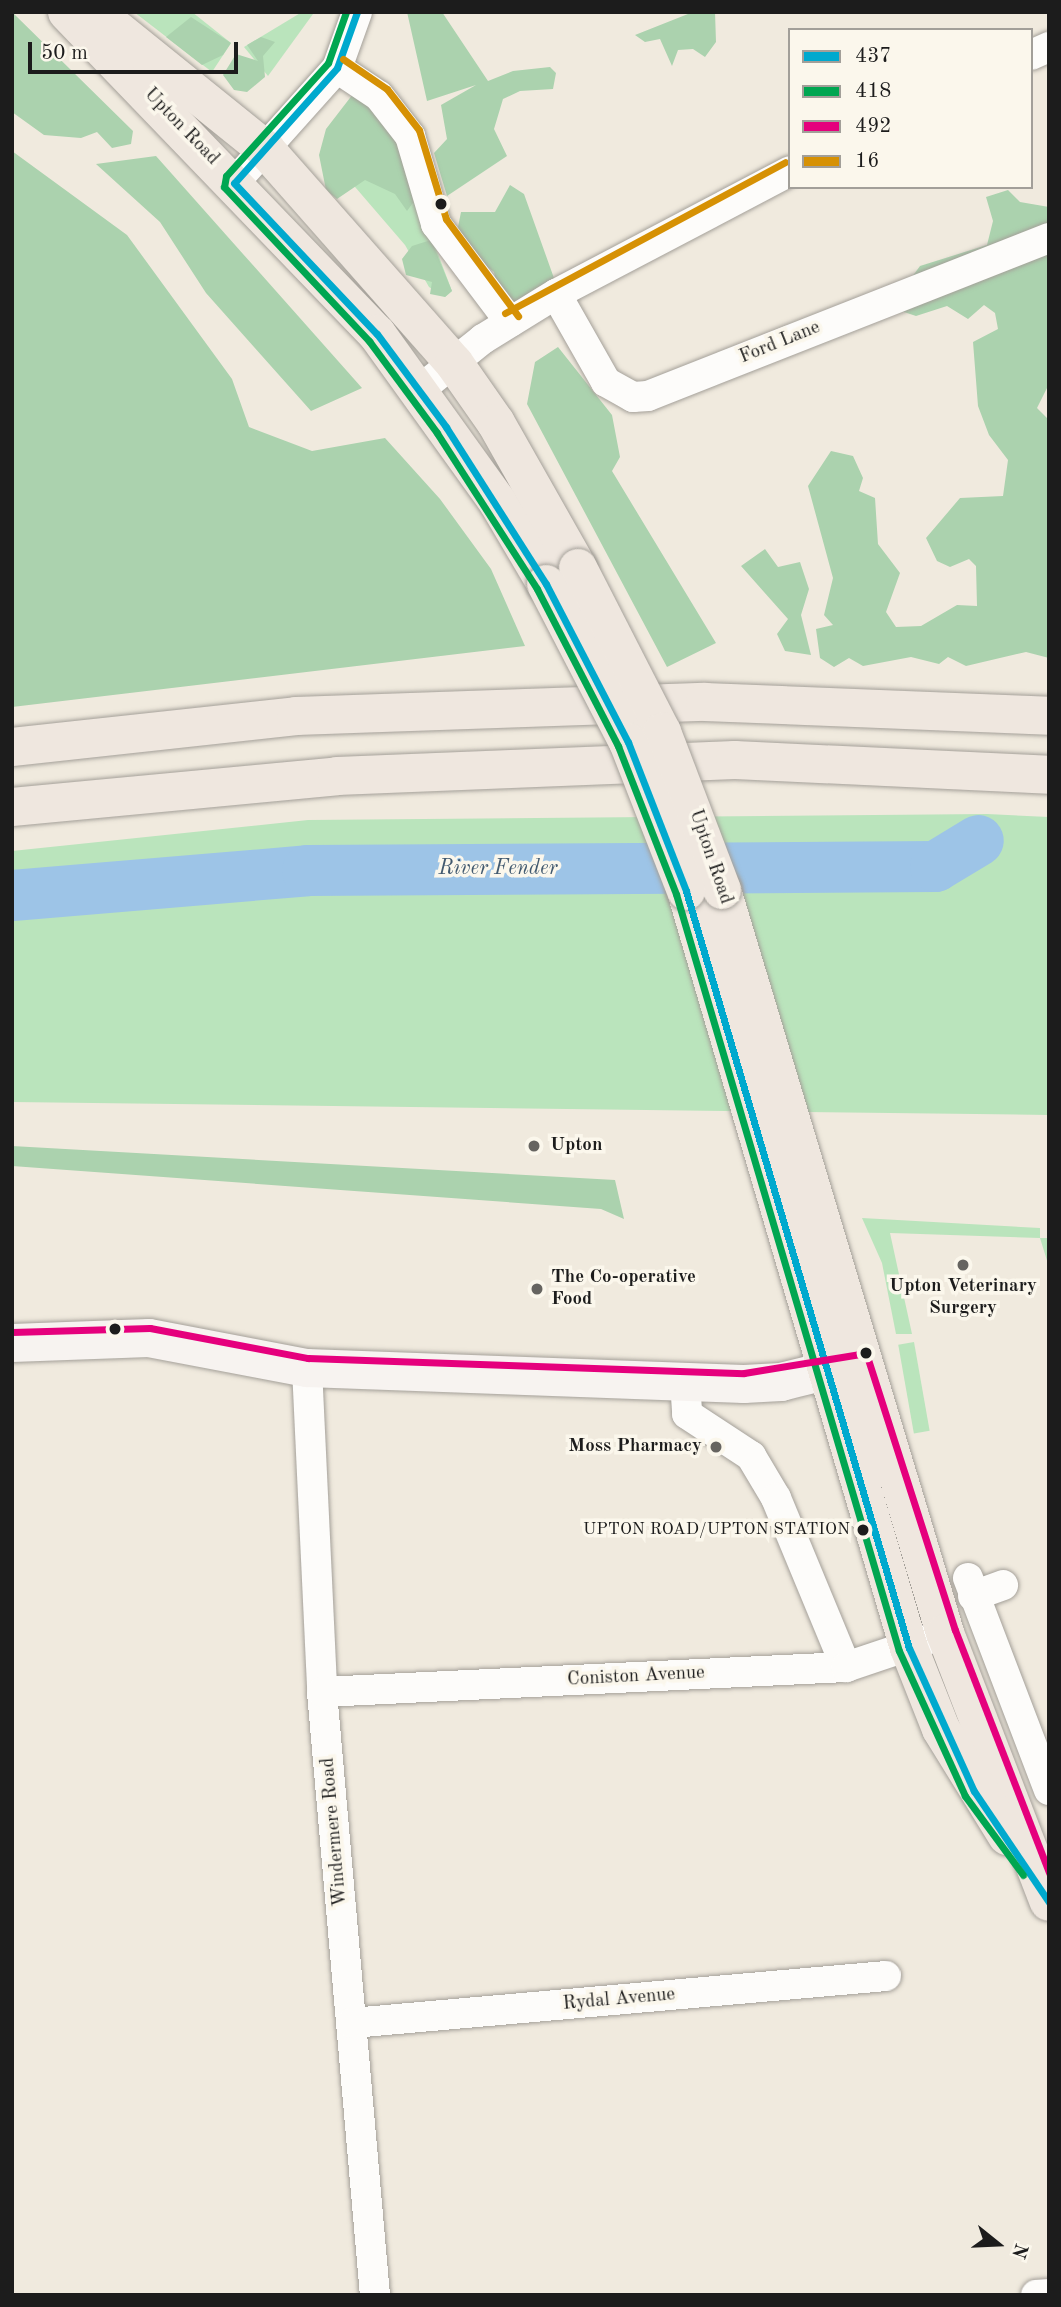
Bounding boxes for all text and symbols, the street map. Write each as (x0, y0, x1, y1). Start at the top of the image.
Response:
scale bar (32, 28, 242, 72)
legend (788, 28, 1033, 189)
text: 50 m (41, 43, 88, 64)
text: 437 (855, 46, 892, 67)
text: 418 (855, 81, 892, 102)
street label: Upton Road (139, 84, 223, 170)
text: 492 (855, 116, 892, 137)
text: 16 (855, 151, 879, 172)
unlabelled marker (434, 197, 448, 211)
street label: Ford Lane (736, 317, 824, 369)
street label: Upton Road (683, 807, 737, 907)
water label: River Fender (438, 856, 558, 882)
place label: Upton (550, 1135, 602, 1157)
marker: Upton (524, 1136, 544, 1156)
marker: Upton Veterinary Surgery (955, 1257, 971, 1273)
place label: The Co-operative Food (551, 1267, 696, 1311)
place label: Upton Veterinary Surgery (889, 1276, 1037, 1320)
marker: The Co-operative Food (529, 1281, 545, 1297)
unlabelled marker (108, 1322, 122, 1336)
unlabelled marker (859, 1346, 873, 1360)
place label: Moss Pharmacy (568, 1436, 702, 1458)
marker: Moss Pharmacy (708, 1439, 724, 1455)
place label: UPTON ROAD/UPTON STATION (583, 1520, 850, 1540)
marker: UPTON ROAD/UPTON STATION (856, 1523, 870, 1537)
street label: Coniston Avenue (567, 1662, 705, 1692)
street label: Windermere Road (317, 1757, 353, 1907)
street label: Rydal Avenue (562, 1984, 676, 2016)
north arrow (963, 2209, 1033, 2279)
text: N (1007, 2241, 1030, 2260)

